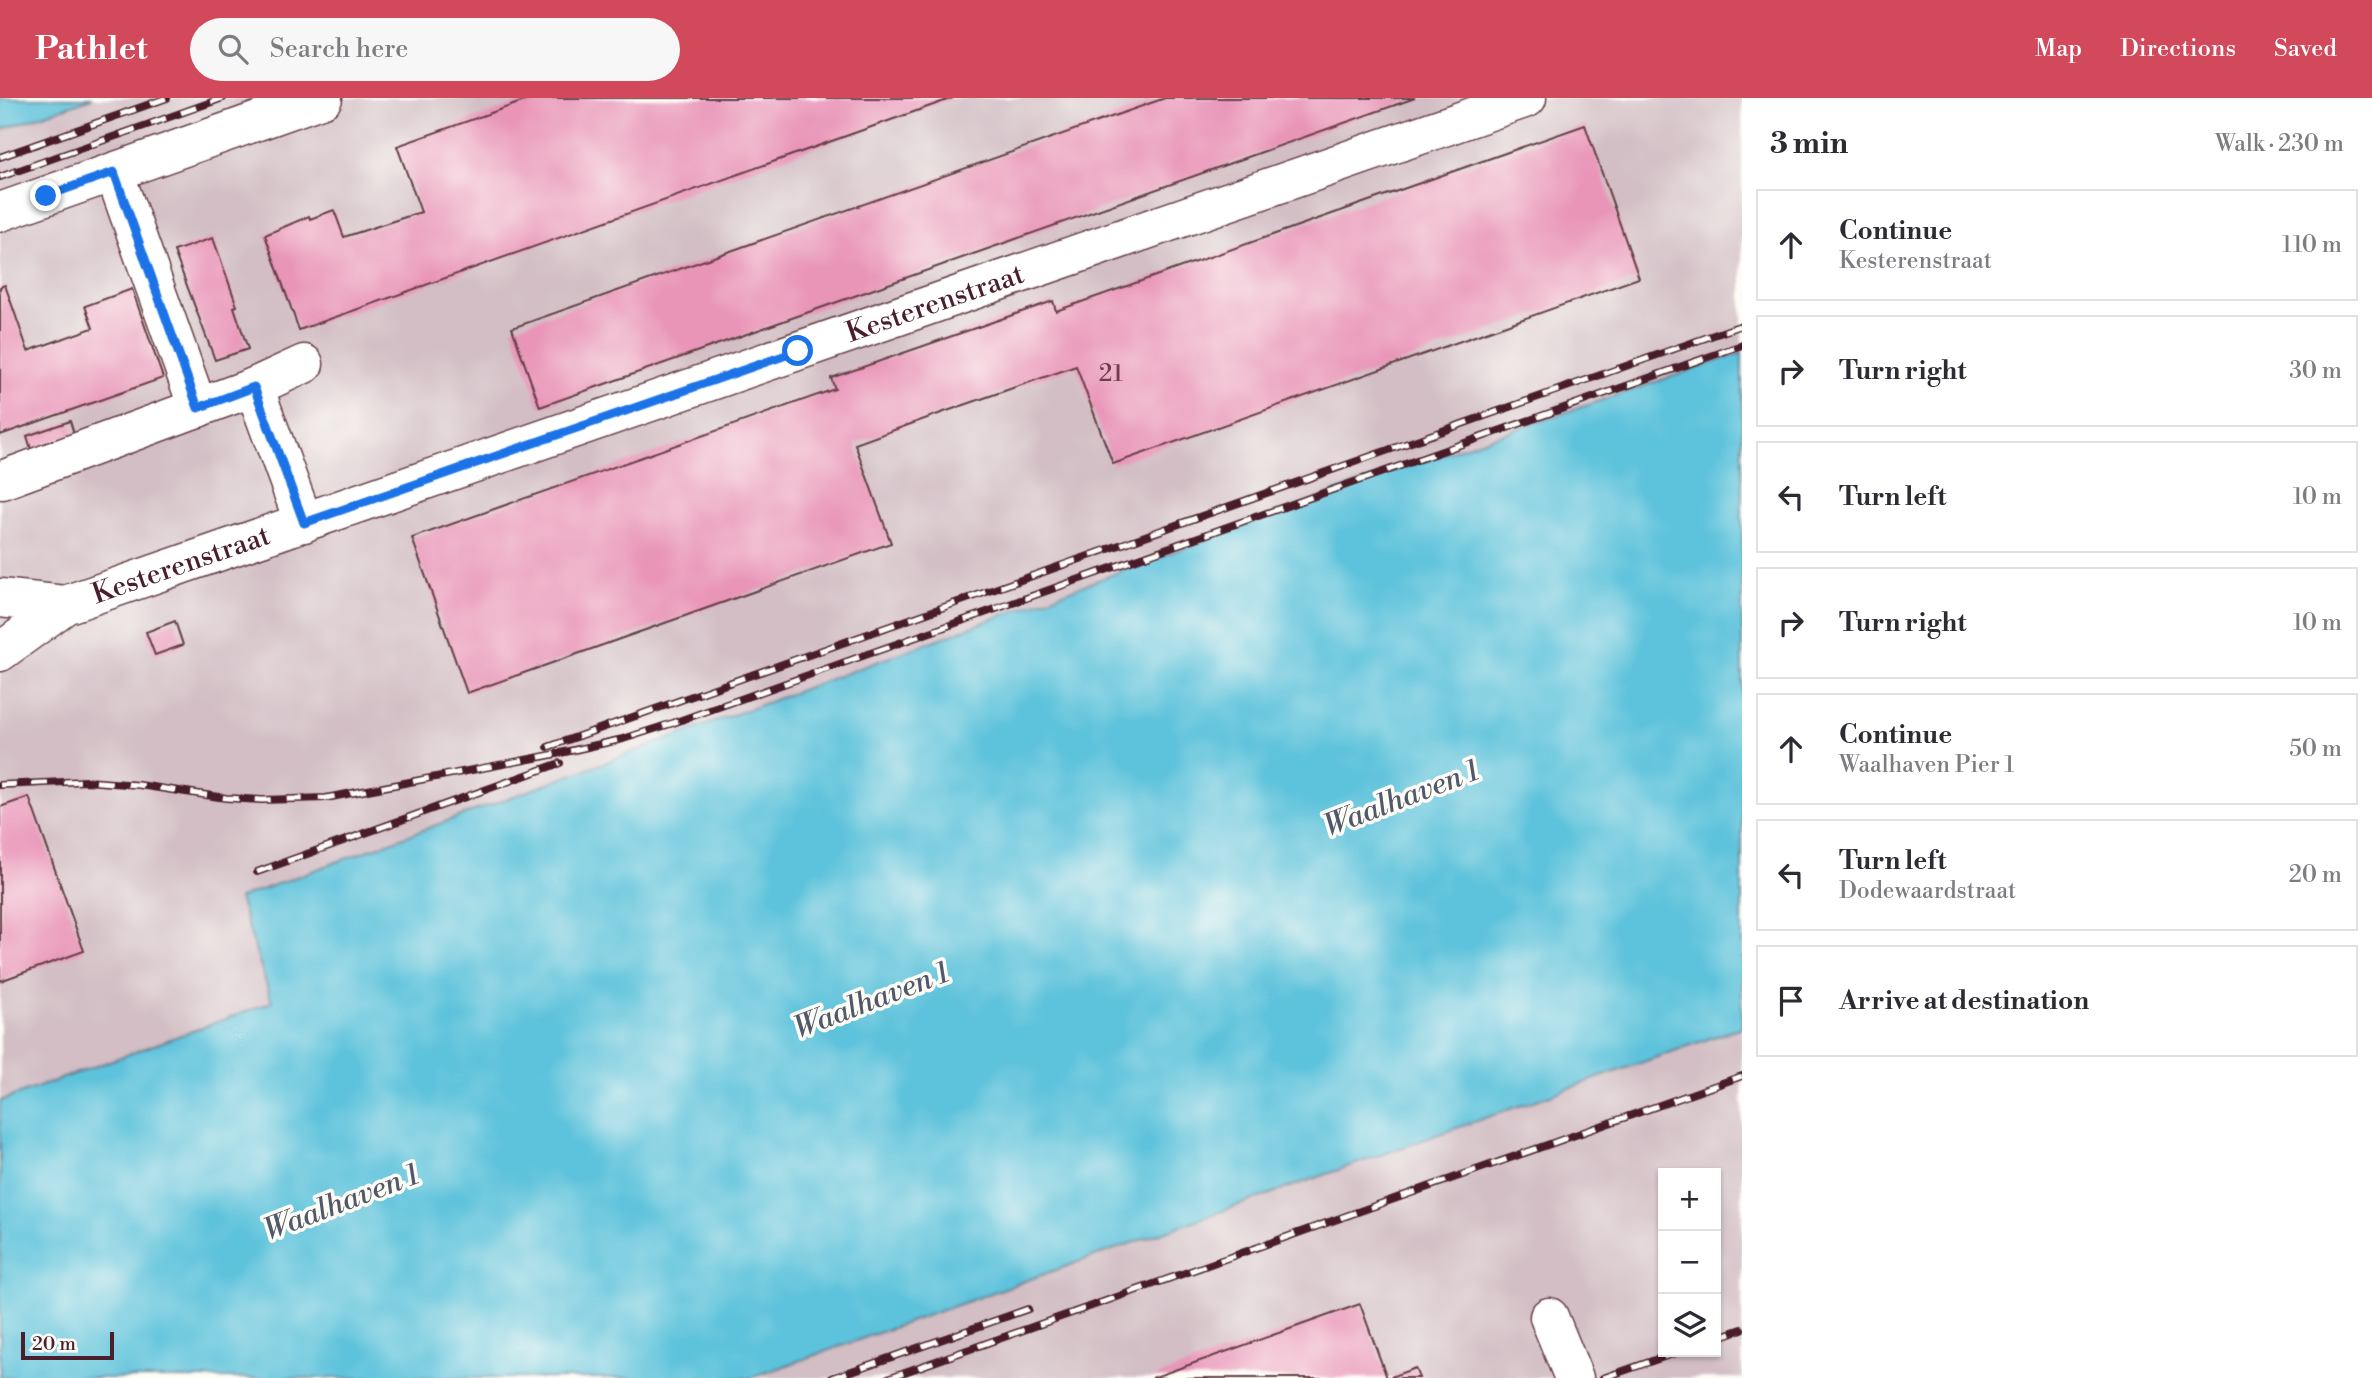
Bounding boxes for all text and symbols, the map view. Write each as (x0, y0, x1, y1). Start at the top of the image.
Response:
search box (190, 18, 680, 81)
text: Pathlet (35, 29, 148, 70)
icon: search (214, 30, 252, 68)
text: Search here (270, 33, 408, 65)
text: Map (2035, 34, 2082, 64)
text: Directions (2120, 34, 2236, 64)
text: Saved (2274, 34, 2337, 64)
text: 3 min (1770, 125, 1848, 163)
text: Walk · 230 m (2215, 130, 2344, 158)
route end (30, 180, 61, 211)
text: Continue (1839, 215, 1952, 247)
icon: ahead (1772, 226, 1810, 264)
text: 110 m (2282, 231, 2342, 259)
text: Kesterenstraat (1839, 247, 1992, 275)
street label: Kesterenstraat (841, 256, 1029, 350)
route start (782, 335, 813, 366)
icon: right (1772, 352, 1810, 390)
text: Turn right (1839, 355, 1967, 387)
text: 30 m (2289, 357, 2342, 385)
house number: 21 (1099, 359, 1124, 389)
icon: left (1772, 478, 1810, 516)
text: Turn left (1839, 481, 1947, 513)
text: 10 m (2293, 483, 2342, 511)
street label: Kesterenstraat (87, 518, 275, 612)
icon: right (1772, 604, 1810, 642)
text: Turn right (1839, 607, 1967, 639)
text: 10 m (2293, 609, 2342, 637)
text: Continue (1839, 719, 1952, 751)
icon: ahead (1772, 730, 1810, 768)
text: 50 m (2289, 735, 2342, 763)
text: Waalhaven Pier 1 (1839, 751, 2014, 779)
water label: Waalhaven 1 (1318, 752, 1484, 846)
text: Turn left (1839, 845, 1947, 877)
icon: left (1772, 856, 1810, 894)
text: 20 m (2289, 861, 2342, 889)
text: Dodewaardstraat (1839, 877, 2016, 905)
water label: Waalhaven 1 (788, 954, 954, 1048)
icon: arrive (1772, 982, 1810, 1020)
text: Arrive at destination (1839, 985, 2089, 1017)
water label: Waalhaven 1 (258, 1156, 424, 1250)
map controls (1658, 1168, 1721, 1357)
button: + (1658, 1168, 1721, 1231)
button: − (1658, 1231, 1721, 1294)
button: layers (1658, 1294, 1721, 1357)
scale bar (21, 1329, 114, 1361)
text: 20 m (32, 1332, 76, 1356)

